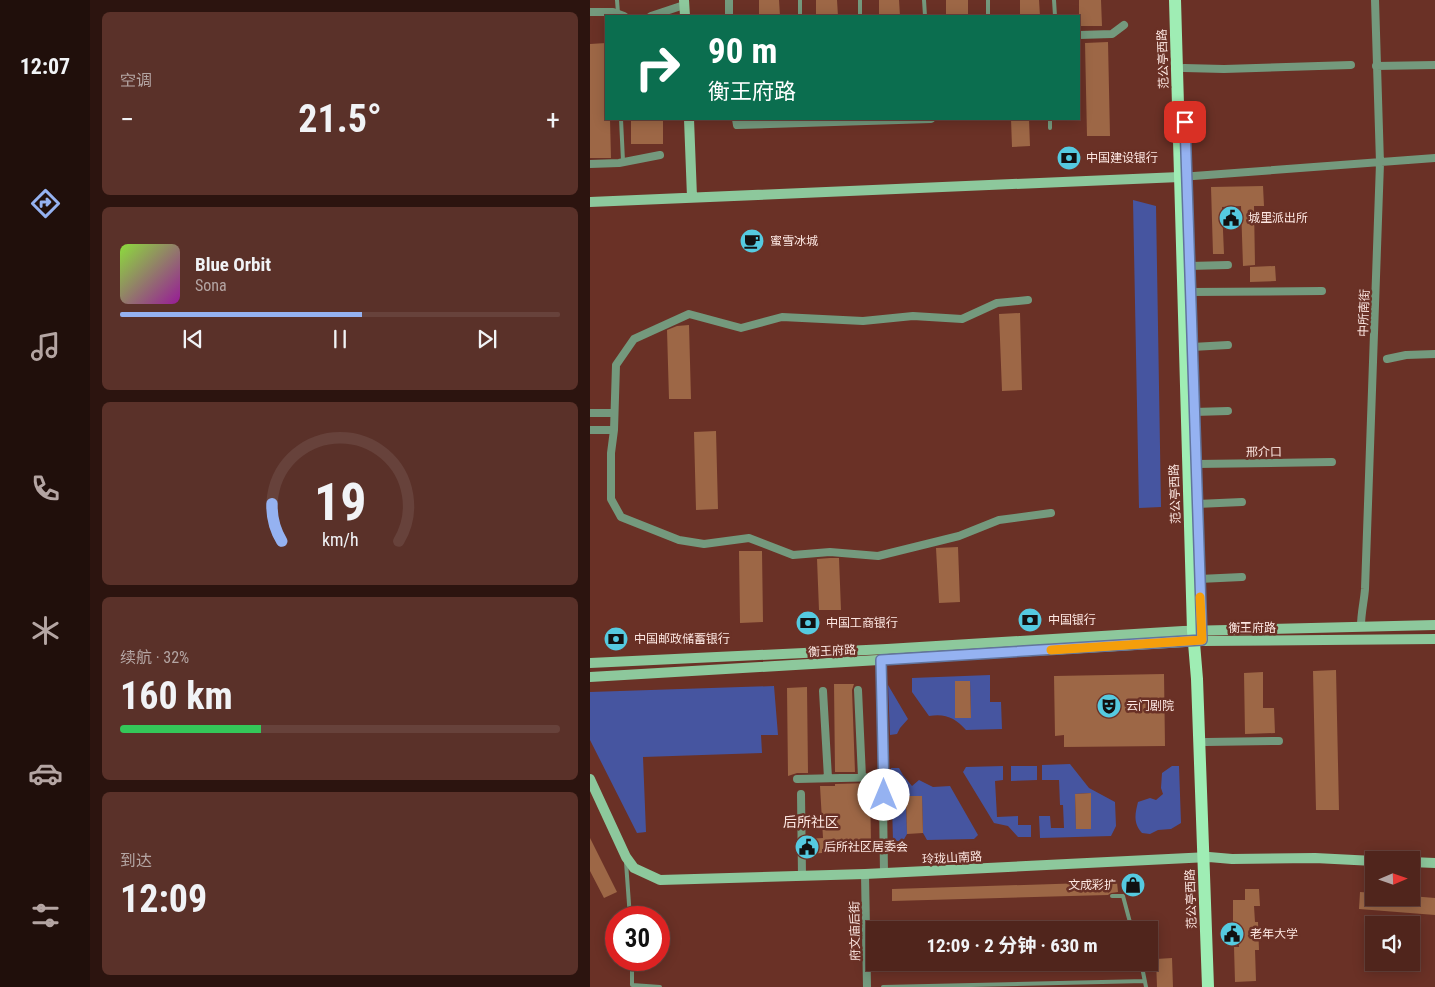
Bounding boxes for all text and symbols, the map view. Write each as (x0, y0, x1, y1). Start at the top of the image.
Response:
street label: 范公亭西路 (1155, 29, 1171, 89)
text: 90 m (708, 31, 777, 72)
icon: right (625, 35, 690, 100)
text: 12:07 (20, 54, 70, 79)
text: 空调 (120, 71, 152, 90)
text: 衡王府路 (708, 79, 796, 104)
text: 21.5° (298, 97, 382, 141)
pin (1164, 101, 1206, 143)
text: − (120, 103, 134, 136)
text: + (546, 103, 560, 136)
icon: arrive (1171, 108, 1199, 136)
bank icon: 中国建设银行 (1056, 145, 1082, 171)
place label: 中国建设银行 (1086, 151, 1158, 165)
icon: directions (28, 186, 63, 221)
public building icon: 城里派出所 (1218, 205, 1244, 231)
place label: 城里派出所 (1248, 211, 1308, 225)
cafe icon: 蜜雪冰城 (739, 228, 765, 254)
place label: 蜜雪冰城 (770, 234, 818, 248)
text: Blue Orbit (195, 253, 271, 276)
text: Sona (195, 276, 227, 295)
street label: 中所南街 (1356, 289, 1372, 337)
icon: previous (179, 325, 207, 353)
icon: pause (326, 325, 354, 353)
icon: next (473, 325, 501, 353)
icon: music (28, 329, 63, 364)
street label: 邢介口 (1246, 445, 1282, 459)
street label: 范公亭西路 (1167, 464, 1183, 524)
icon: phone (28, 471, 63, 506)
text: 19 (314, 472, 366, 533)
text: km/h (322, 529, 358, 550)
bank icon: 中国银行 (1017, 607, 1043, 633)
bank icon: 中国工商银行 (795, 610, 821, 636)
icon: climate (28, 613, 63, 648)
place label: 中国银行 (1048, 613, 1096, 627)
place label: 中国工商银行 (826, 616, 898, 630)
street label: 衡王府路 (1228, 621, 1276, 635)
bank icon: 中国邮政储蓄银行 (603, 626, 629, 652)
place label: 中国邮政储蓄银行 (634, 632, 730, 646)
street label: 衡王府路 (808, 643, 856, 659)
text: 续航 · 32% (120, 648, 189, 667)
text: 160 km (120, 674, 233, 718)
theatre icon: 云门剧院 (1096, 693, 1122, 719)
place label: 云门剧院 (1126, 699, 1174, 713)
icon: car (28, 756, 63, 791)
position arrow (857, 768, 909, 820)
district label: 后所社区 (783, 814, 839, 830)
public building icon: 后所社区居委会 (794, 834, 820, 860)
place label: 后所社区居委会 (824, 840, 908, 854)
street label: 玲珑山南路 (922, 849, 982, 867)
text: 到达 (120, 851, 152, 870)
north arrow (1365, 851, 1420, 906)
map controls (1365, 851, 1420, 971)
street label: 范公亭西路 (1183, 869, 1199, 929)
shop icon: 文成彩扩 (1120, 872, 1146, 898)
text: 12:09 (120, 877, 207, 921)
place label: 文成彩扩 (1068, 878, 1116, 892)
icon: filters (28, 898, 63, 933)
street label: 府文庙后街 (847, 901, 863, 961)
speed limit sign: 30 (605, 906, 670, 971)
button: sound (1365, 916, 1420, 971)
public building icon: 老年大学 (1219, 921, 1245, 947)
place label: 老年大学 (1250, 927, 1298, 941)
text: 12:09 · 2 分钟 · 630 m (926, 934, 1098, 957)

